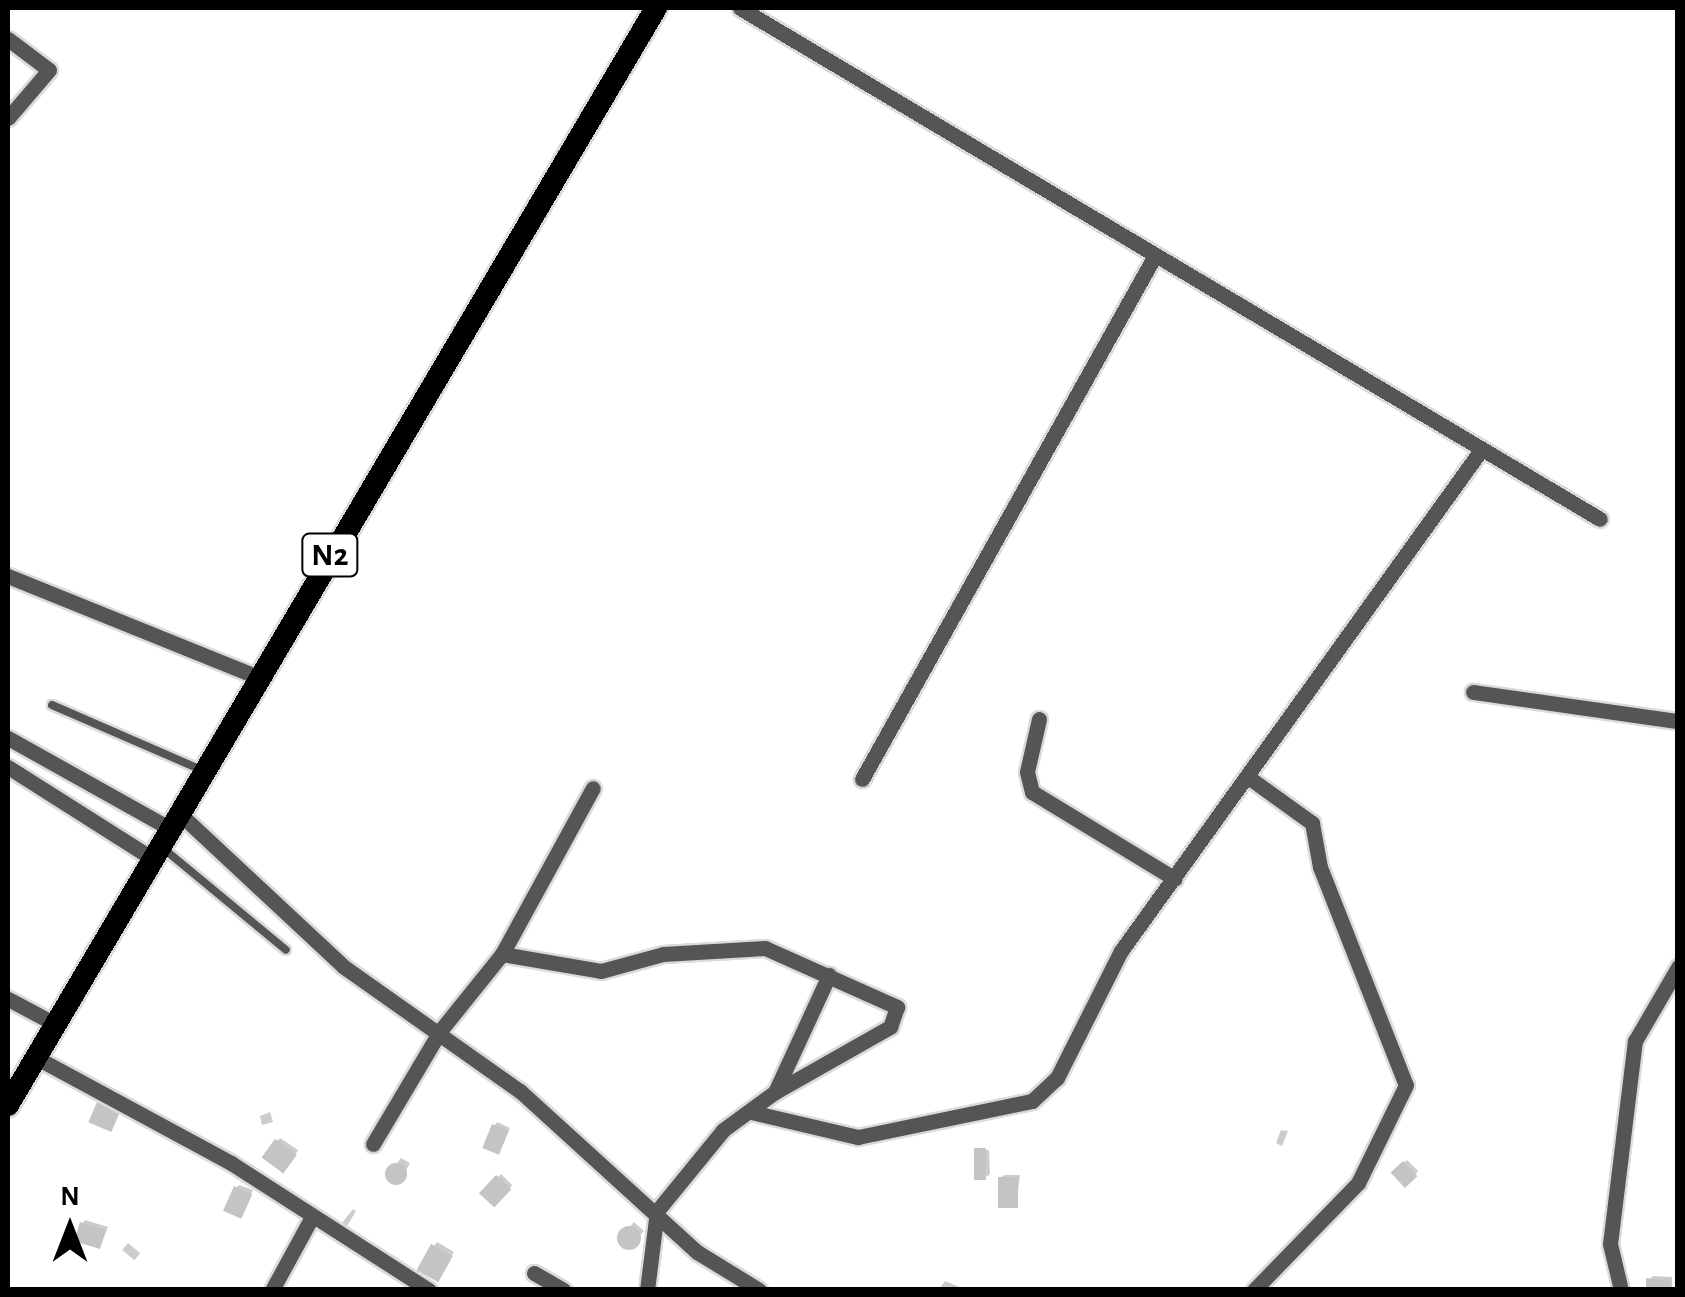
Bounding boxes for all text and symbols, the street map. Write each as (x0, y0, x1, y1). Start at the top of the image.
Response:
road number: N2 (300, 528, 360, 582)
north arrow (20, 1177, 120, 1277)
text: N (60, 1183, 80, 1211)

